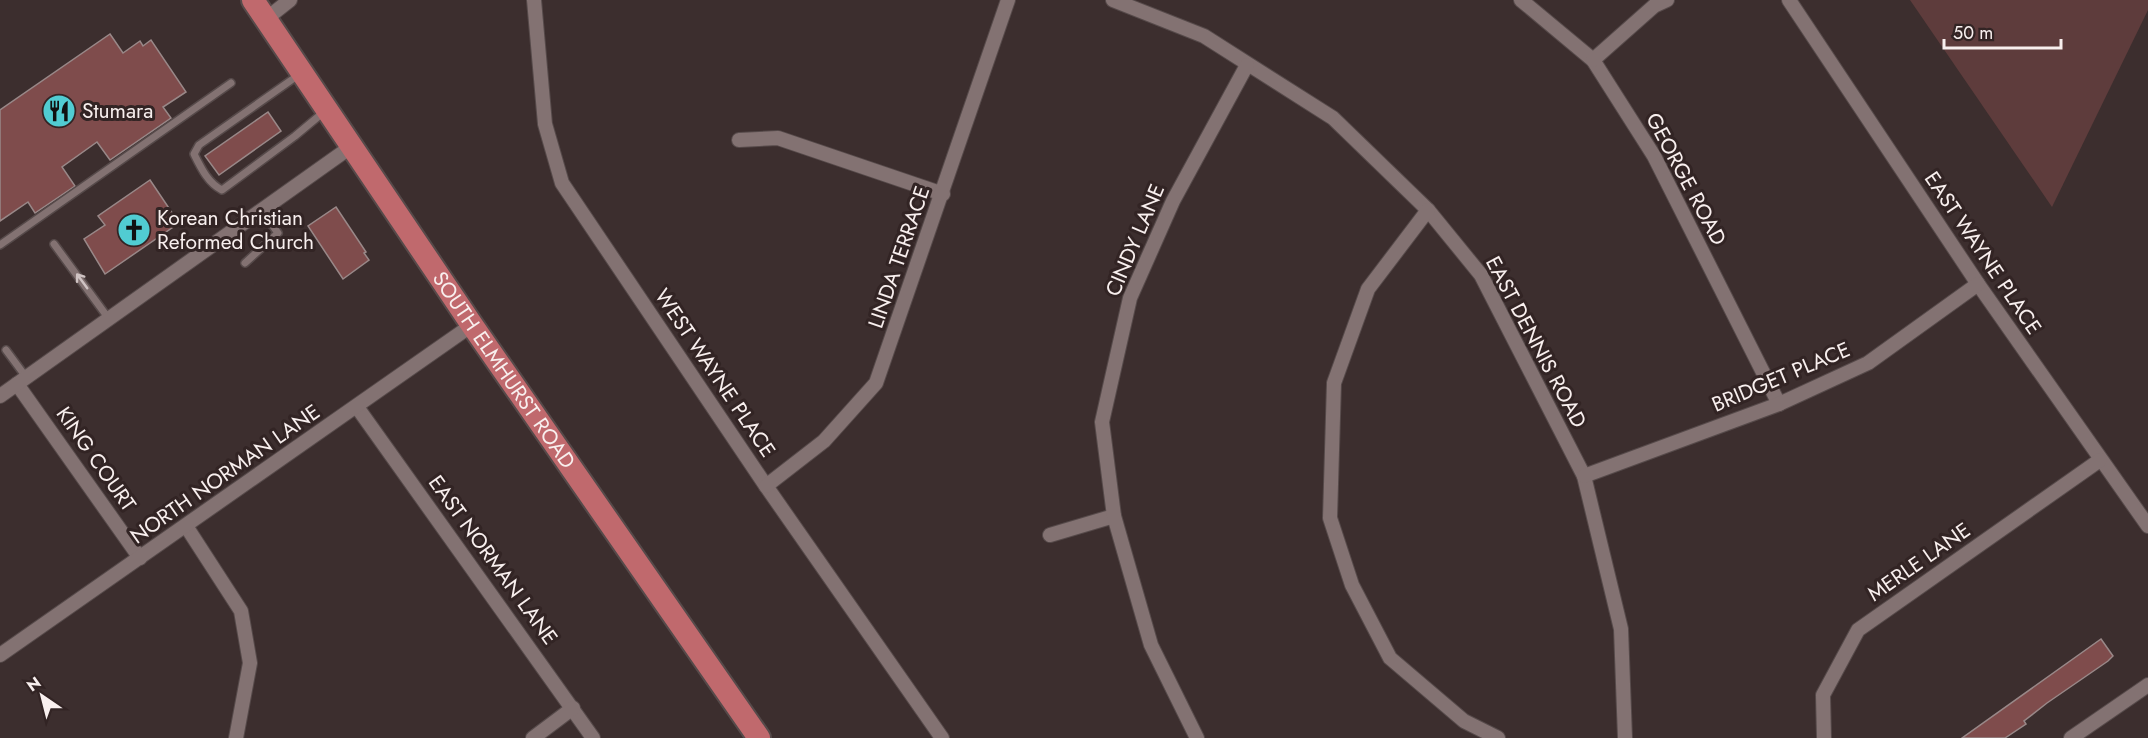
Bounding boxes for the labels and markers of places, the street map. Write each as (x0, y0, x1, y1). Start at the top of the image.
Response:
restaurant icon: Stumara (41, 93, 77, 129)
place label: Stumara (82, 96, 153, 126)
place label: Korean Christian Reformed Church (157, 203, 314, 257)
church icon: Korean Christian Reformed Church (116, 212, 152, 248)

